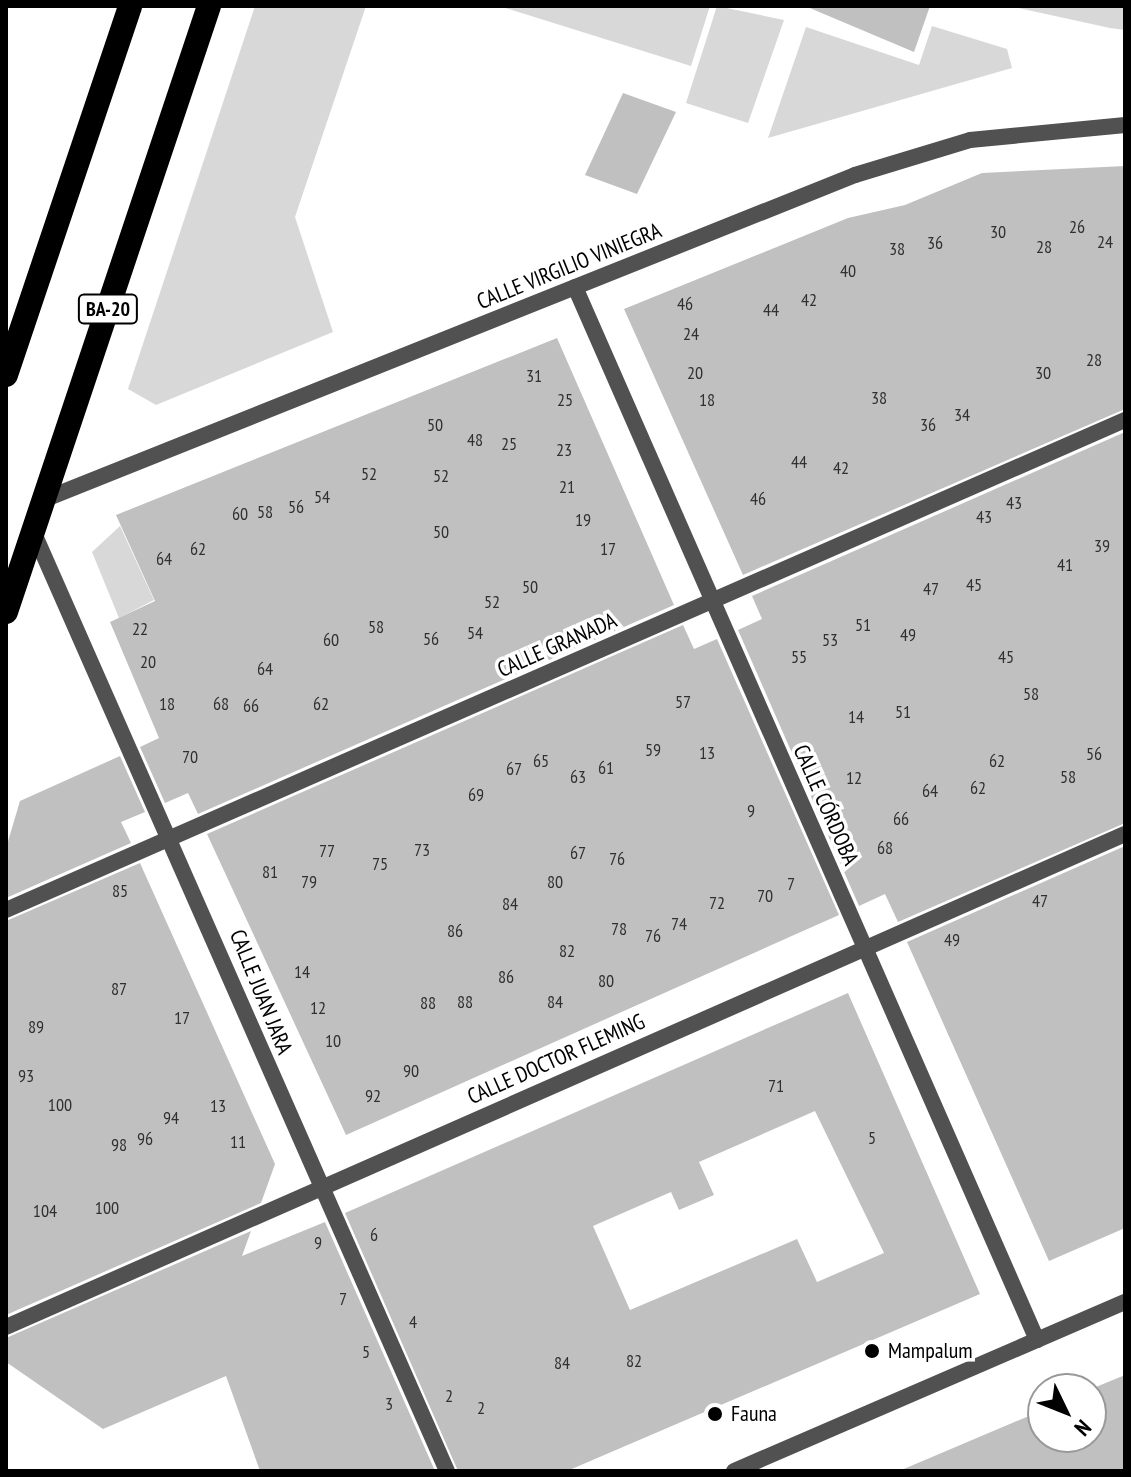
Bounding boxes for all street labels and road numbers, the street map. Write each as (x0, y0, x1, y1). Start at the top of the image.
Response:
street label: CALLE VIRGILIO VINIEGRA (472, 217, 666, 315)
road number: BA-20 (76, 293, 140, 325)
street label: CALLE GRANADA (493, 607, 621, 683)
street label: CALLE CÓRDOBA (788, 741, 864, 869)
street label: CALLE JUAN JARA (224, 926, 298, 1058)
street label: CALLE DOCTOR FLEMING (463, 1008, 649, 1110)

